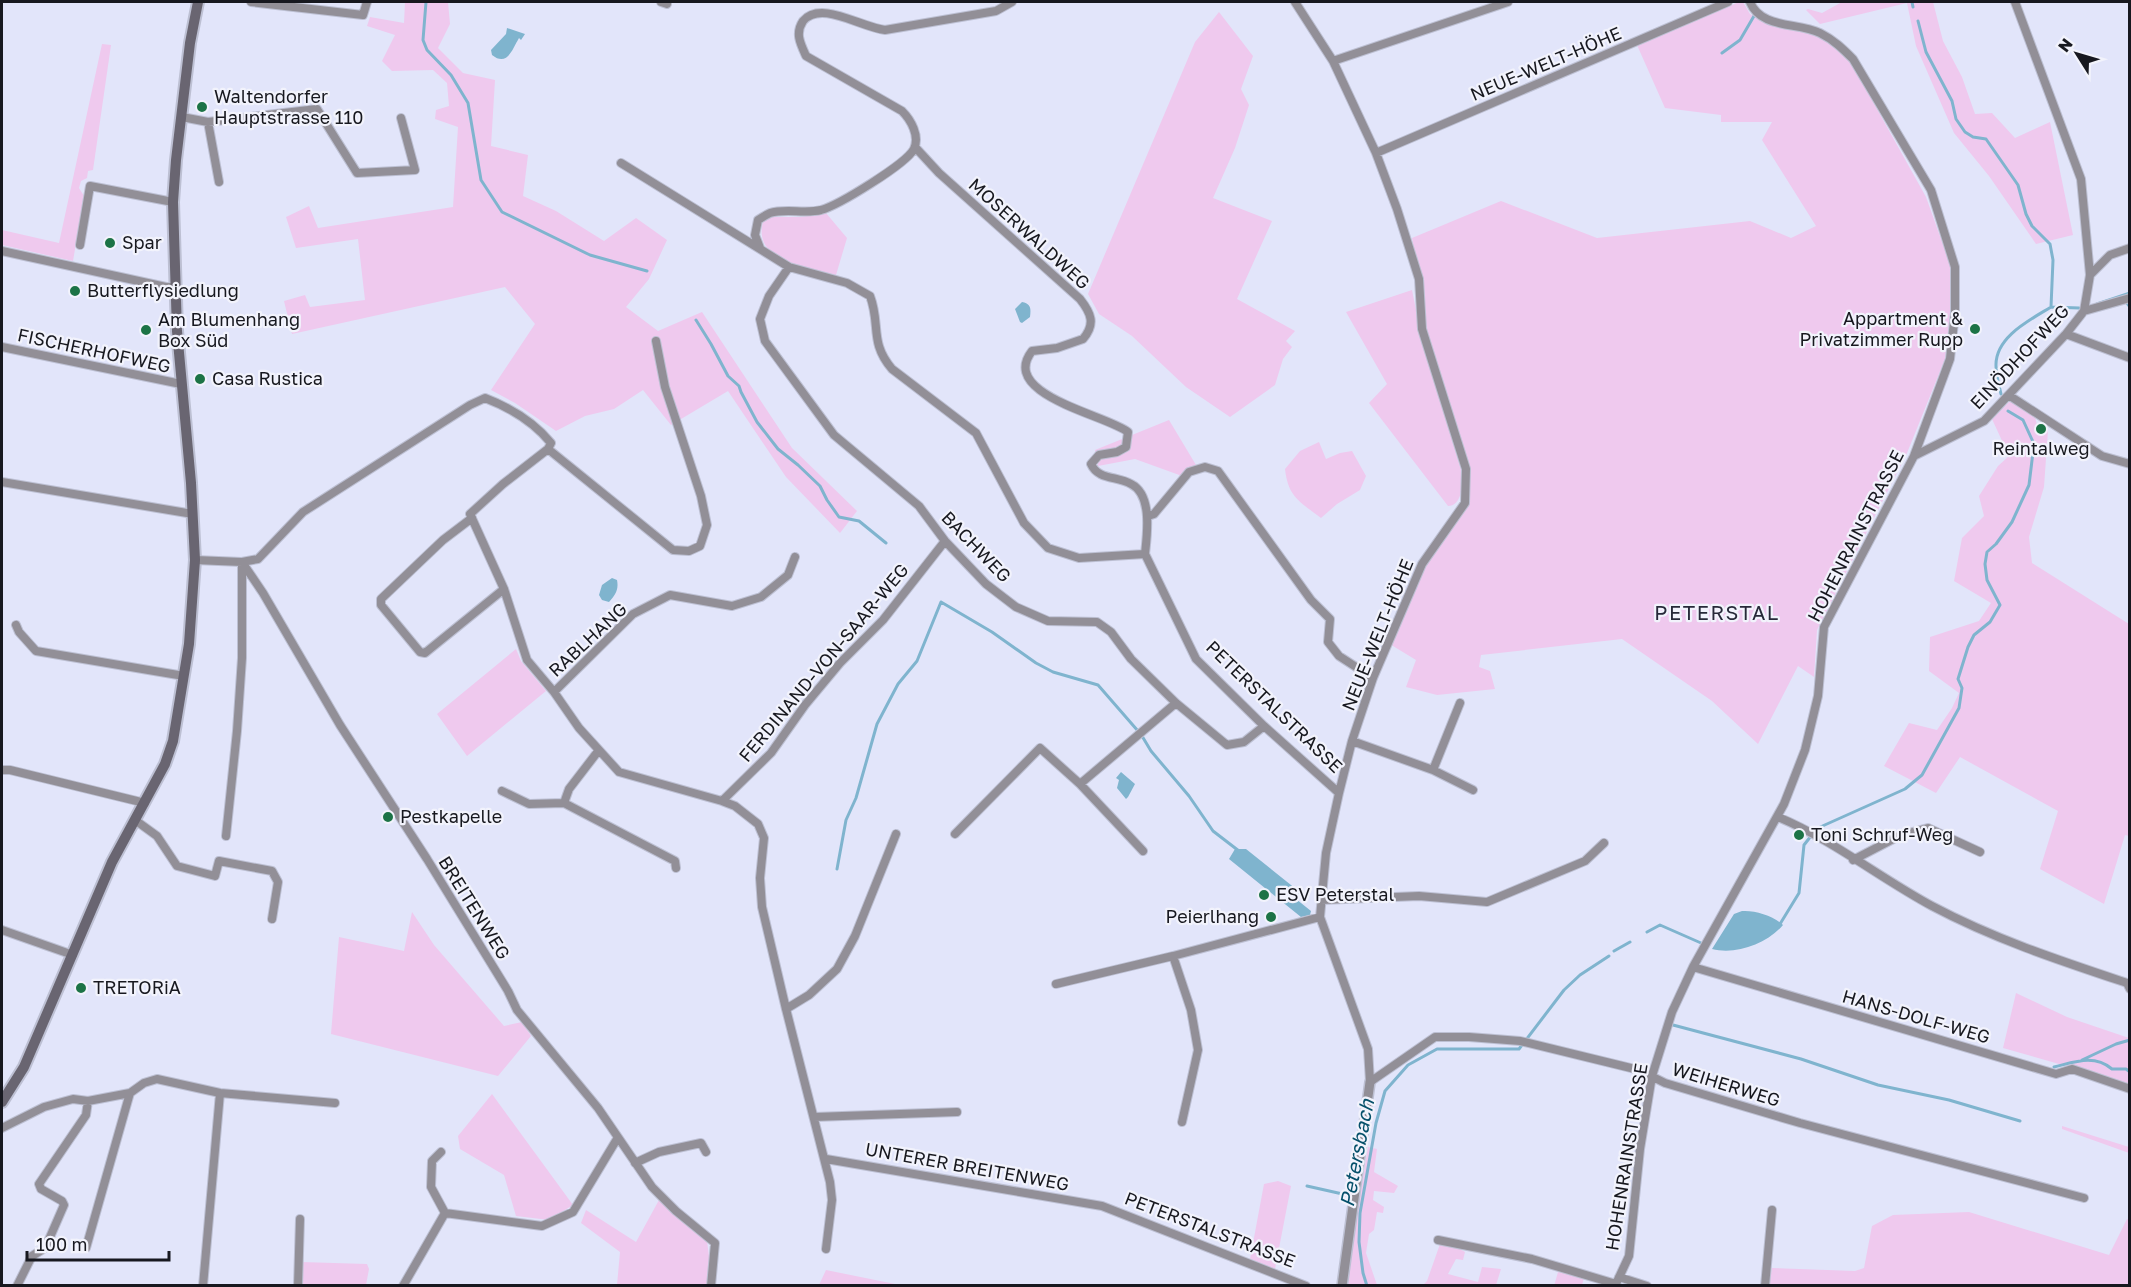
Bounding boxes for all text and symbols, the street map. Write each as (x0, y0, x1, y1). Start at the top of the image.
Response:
street label: NEUE-WELT-HÖHE (1467, 21, 1624, 105)
north arrow (2047, 24, 2107, 84)
text: N (2053, 34, 2077, 56)
place label: Waltendorfer Hauptstrasse 110 (214, 85, 363, 128)
marker: Waltendorfer Hauptstrasse 110 (195, 100, 209, 114)
street label: MOSERWALDWEG (965, 173, 1095, 293)
place label: Spar (122, 231, 162, 253)
marker: Spar (103, 236, 117, 250)
place label: Butterflysiedlung (87, 279, 239, 301)
marker: Butterflysiedlung (68, 284, 82, 298)
street label: EINÖDHOFWEG (1965, 299, 2073, 413)
place label: Appartment & Privatzimmer Rupp (1800, 307, 1963, 350)
place label: Am Blumenhang Box Süd (158, 308, 300, 351)
marker: Appartment & Privatzimmer Rupp (1968, 322, 1982, 336)
street label: FISCHERHOFWEG (16, 323, 173, 377)
marker: Am Blumenhang Box Süd (139, 323, 153, 337)
place label: Casa Rustica (212, 367, 323, 389)
marker: Casa Rustica (193, 372, 207, 386)
marker: Reintalweg (2034, 422, 2048, 436)
place label: Reintalweg (1992, 437, 2090, 459)
street label: HOHENRAINSTRASSE (1802, 446, 1908, 625)
street label: BACHWEG (937, 506, 1016, 586)
street label: NEUE-WELT-HÖHE (1337, 555, 1418, 714)
street label: FERDINAND-VON-SAAR-WEG (734, 559, 913, 766)
street label: RABLHANG (544, 598, 631, 681)
district label: PETERSTAL (1654, 600, 1780, 624)
street label: PETERSTALSTRASSE (1202, 636, 1347, 777)
place label: Pestkapelle (400, 805, 502, 827)
marker: Pestkapelle (381, 810, 395, 824)
place label: Toni Schruf-Weg (1811, 823, 1953, 845)
marker: Toni Schruf-Weg (1792, 828, 1806, 842)
street label: BREITENWEG (434, 852, 515, 963)
place label: ESV Peterstal (1276, 883, 1394, 905)
marker: ESV Peterstal (1257, 888, 1271, 902)
place label: Peierlhang (1166, 905, 1259, 927)
marker: Peierlhang (1264, 910, 1278, 924)
place label: TRETORiA (93, 976, 181, 998)
marker: TRETORiA (74, 981, 88, 995)
street label: HANS-DOLF-WEG (1840, 984, 1993, 1048)
street label: WEIHERWEG (1670, 1057, 1783, 1111)
street label: HOHENRAINSTRASSE (1600, 1061, 1652, 1252)
water label: Petersbach (1334, 1096, 1378, 1209)
street label: UNTERER BREITENWEG (864, 1137, 1071, 1195)
street label: PETERSTALSTRASSE (1122, 1186, 1299, 1272)
scale bar (27, 1224, 170, 1262)
text: 100 m (36, 1233, 87, 1255)

